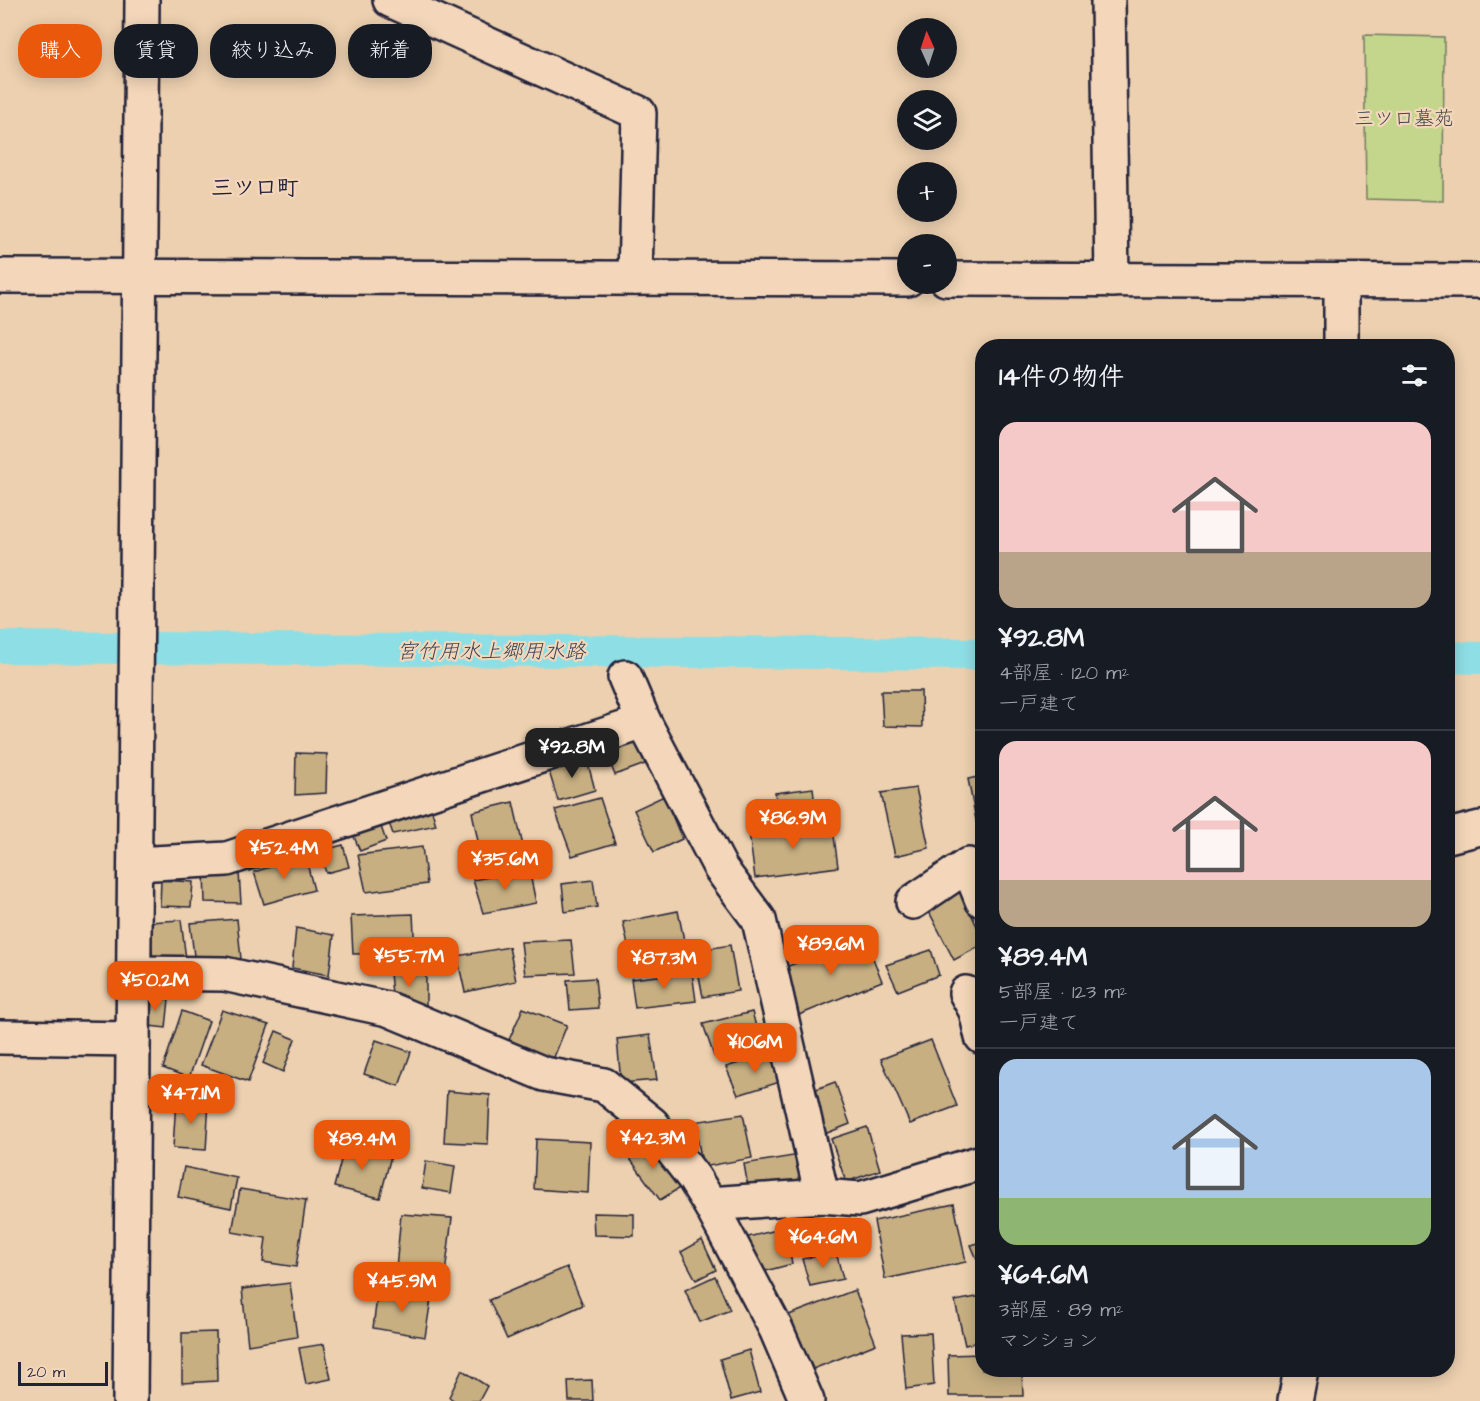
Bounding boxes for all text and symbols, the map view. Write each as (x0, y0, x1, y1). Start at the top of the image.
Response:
north arrow (897, 18, 957, 78)
map controls (897, 18, 957, 294)
chip: 購入 (18, 24, 102, 78)
chip: 賃貸 (114, 24, 198, 78)
chip: 絞り込み (210, 24, 336, 78)
chip: 新着 (348, 24, 432, 78)
button: layers (897, 90, 957, 150)
park label: 三ツ口墓苑 (1354, 105, 1454, 133)
button: + (897, 162, 957, 222)
district label: 三ツ口町 (211, 173, 299, 204)
button: − (897, 234, 957, 294)
text: 14件の物件 (999, 359, 1124, 395)
icon: filters (1398, 359, 1431, 392)
icon: home (1161, 461, 1269, 569)
text: ¥92.8M (999, 620, 1085, 656)
water label: 宮竹用水上郷用水路 (397, 637, 586, 666)
text: 4部屋 · 120 m² (999, 659, 1129, 687)
text: 一戸建て (999, 690, 1079, 718)
pin: ¥92.8M (523, 728, 621, 779)
text: ¥92.8M (539, 733, 605, 761)
icon: home (1161, 780, 1269, 888)
pin: ¥86.9M (744, 799, 842, 850)
text: ¥86.9M (760, 804, 826, 832)
pin: ¥52.4M (235, 829, 333, 880)
text: ¥52.4M (249, 834, 319, 862)
pin: ¥35.6M (456, 840, 554, 891)
text: ¥35.6M (472, 845, 538, 873)
pin: ¥89.6M (782, 925, 880, 976)
text: ¥89.6M (798, 930, 864, 958)
pin: ¥55.7M (360, 937, 458, 988)
pin: ¥87.3M (615, 939, 713, 990)
text: ¥89.4M (999, 939, 1087, 975)
text: ¥55.7M (374, 942, 444, 970)
text: ¥87.3M (631, 944, 697, 972)
pin: ¥50.2M (106, 961, 204, 1012)
text: ¥50.2M (121, 966, 189, 994)
text: 5部屋 · 123 m² (999, 978, 1127, 1006)
text: 一戸建て (999, 1009, 1079, 1037)
pin: ¥106M (713, 1023, 797, 1074)
text: ¥106M (728, 1028, 782, 1056)
pin: ¥47.1M (142, 1074, 240, 1125)
text: ¥47.1M (162, 1079, 220, 1107)
icon: home (1161, 1098, 1269, 1206)
pin: ¥42.3M (604, 1119, 702, 1170)
pin: ¥89.4M (313, 1120, 411, 1171)
text: ¥42.3M (620, 1124, 686, 1152)
text: ¥89.4M (328, 1125, 396, 1153)
pin: ¥64.6M (774, 1218, 872, 1269)
text: ¥64.6M (789, 1223, 857, 1251)
text: ¥64.6M (999, 1257, 1088, 1293)
pin: ¥45.9M (353, 1262, 451, 1313)
text: ¥45.9M (367, 1267, 437, 1295)
text: 3部屋 · 89 m² (999, 1296, 1123, 1324)
text: マンション (999, 1327, 1098, 1355)
scale bar (18, 1359, 108, 1386)
text: 20 m (27, 1361, 65, 1383)

